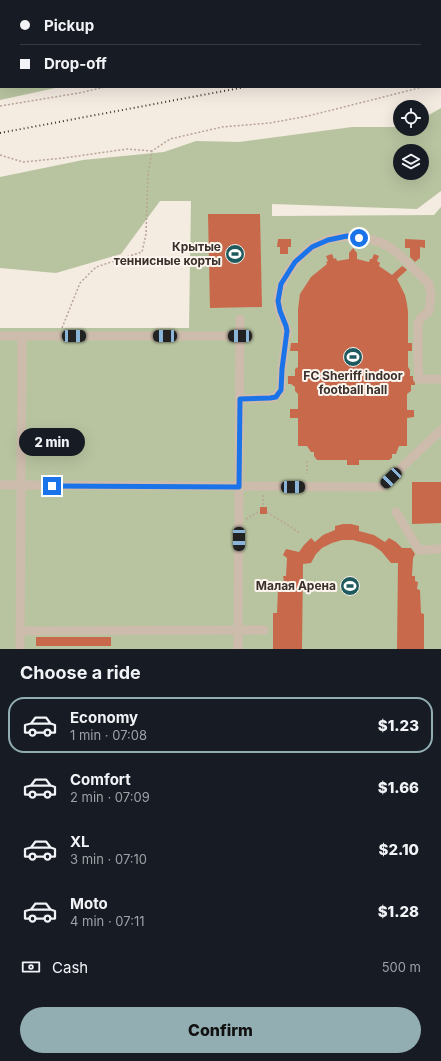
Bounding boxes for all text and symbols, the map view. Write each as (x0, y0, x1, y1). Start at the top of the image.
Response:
text: Pickup (44, 16, 94, 35)
text: Drop-off (44, 54, 107, 73)
map controls (393, 100, 429, 180)
button: locate (393, 100, 429, 136)
button: layers (393, 144, 429, 180)
route start (350, 229, 368, 247)
place label: Крытые теннисные корты (114, 239, 221, 268)
sports icon: Крытые теннисные корты (224, 243, 246, 265)
car (62, 330, 86, 342)
car (153, 330, 177, 342)
car (228, 330, 252, 342)
sports icon: FC Sheriff indoor football hall (342, 346, 364, 368)
place label: FC Sheriff indoor football hall (303, 368, 403, 397)
callout: 2 min (19, 428, 85, 456)
text: 2 min (34, 434, 70, 450)
car (378, 465, 404, 491)
route end (43, 477, 61, 495)
car (281, 481, 305, 493)
car (233, 527, 245, 551)
sports icon: Малая Арена (339, 575, 361, 597)
place label: Малая Арена (256, 578, 336, 593)
text: Choose a ride (20, 662, 141, 683)
icon: car (22, 707, 58, 743)
text: Economy (70, 708, 138, 727)
text: $1.23 (378, 716, 419, 735)
text: 1 min · 07:08 (70, 727, 147, 743)
icon: car (22, 769, 58, 805)
text: Comfort (70, 770, 131, 789)
text: $1.66 (378, 778, 419, 797)
text: 2 min · 07:09 (70, 789, 150, 805)
icon: car (22, 831, 58, 867)
text: XL (70, 832, 90, 851)
text: $2.10 (379, 840, 419, 859)
text: 3 min · 07:10 (70, 851, 147, 867)
icon: car (22, 893, 58, 929)
text: Moto (70, 894, 108, 913)
text: $1.28 (378, 902, 419, 921)
text: 4 min · 07:11 (70, 913, 145, 929)
icon: cash (20, 956, 42, 978)
text: Cash (52, 958, 88, 977)
text: 500 m (382, 959, 421, 975)
button: Confirm (20, 1007, 421, 1053)

